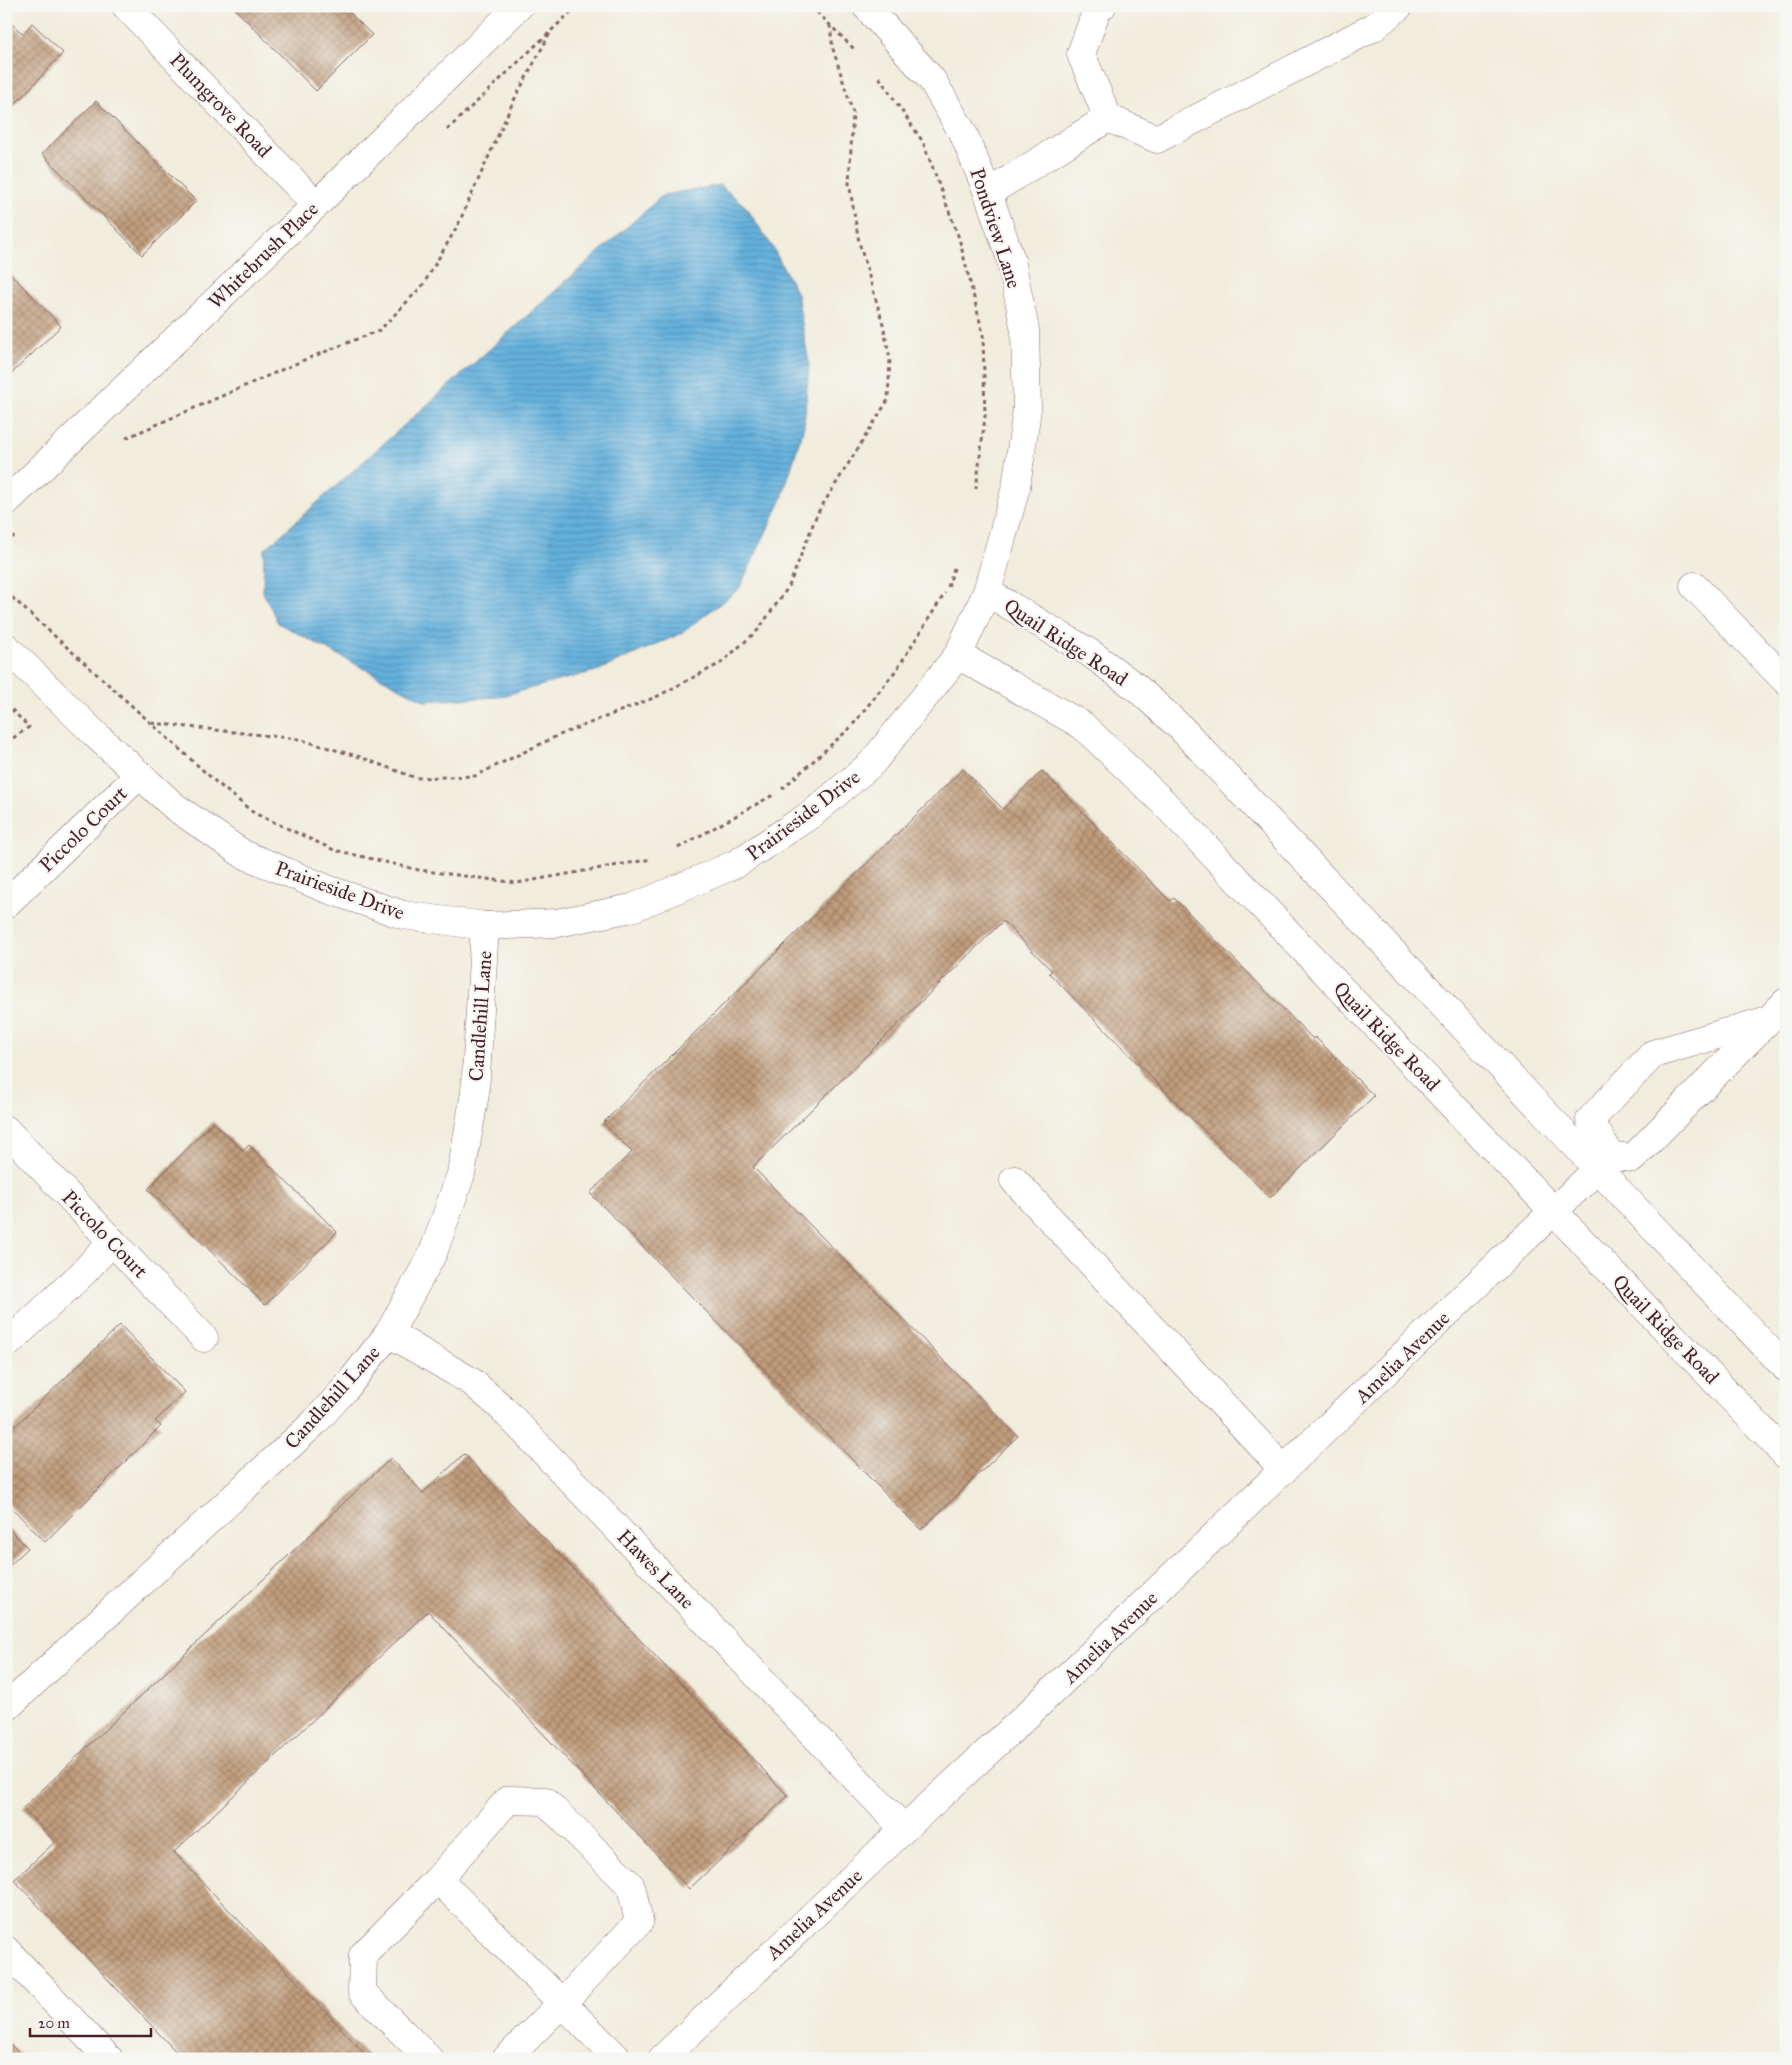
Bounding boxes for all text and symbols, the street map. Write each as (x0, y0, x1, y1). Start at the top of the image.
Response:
street label: Plumgrove Road (165, 48, 277, 163)
street label: Pondview Lane (965, 165, 1027, 291)
street label: Whitebrush Place (203, 196, 323, 314)
street label: Quail Ridge Road (999, 593, 1132, 692)
street label: Prairieside Drive (742, 765, 864, 865)
street label: Piccolo Court (34, 781, 132, 877)
street label: Prairieside Drive (272, 856, 408, 924)
street label: Candlehill Lane (463, 950, 497, 1082)
street label: Quail Ridge Road (1328, 976, 1445, 1096)
street label: Piccolo Court (57, 1185, 153, 1283)
street label: Quail Ridge Road (1607, 1269, 1724, 1389)
street label: Amelia Avenue (1349, 1306, 1454, 1409)
street label: Candlehill Lane (279, 1340, 385, 1454)
street label: Hawes Lane (612, 1524, 700, 1614)
street label: Amelia Avenue (1057, 1586, 1162, 1689)
street label: Amelia Avenue (760, 1864, 867, 1965)
scale bar (30, 2005, 151, 2037)
text: 20 m (38, 2014, 70, 2032)

